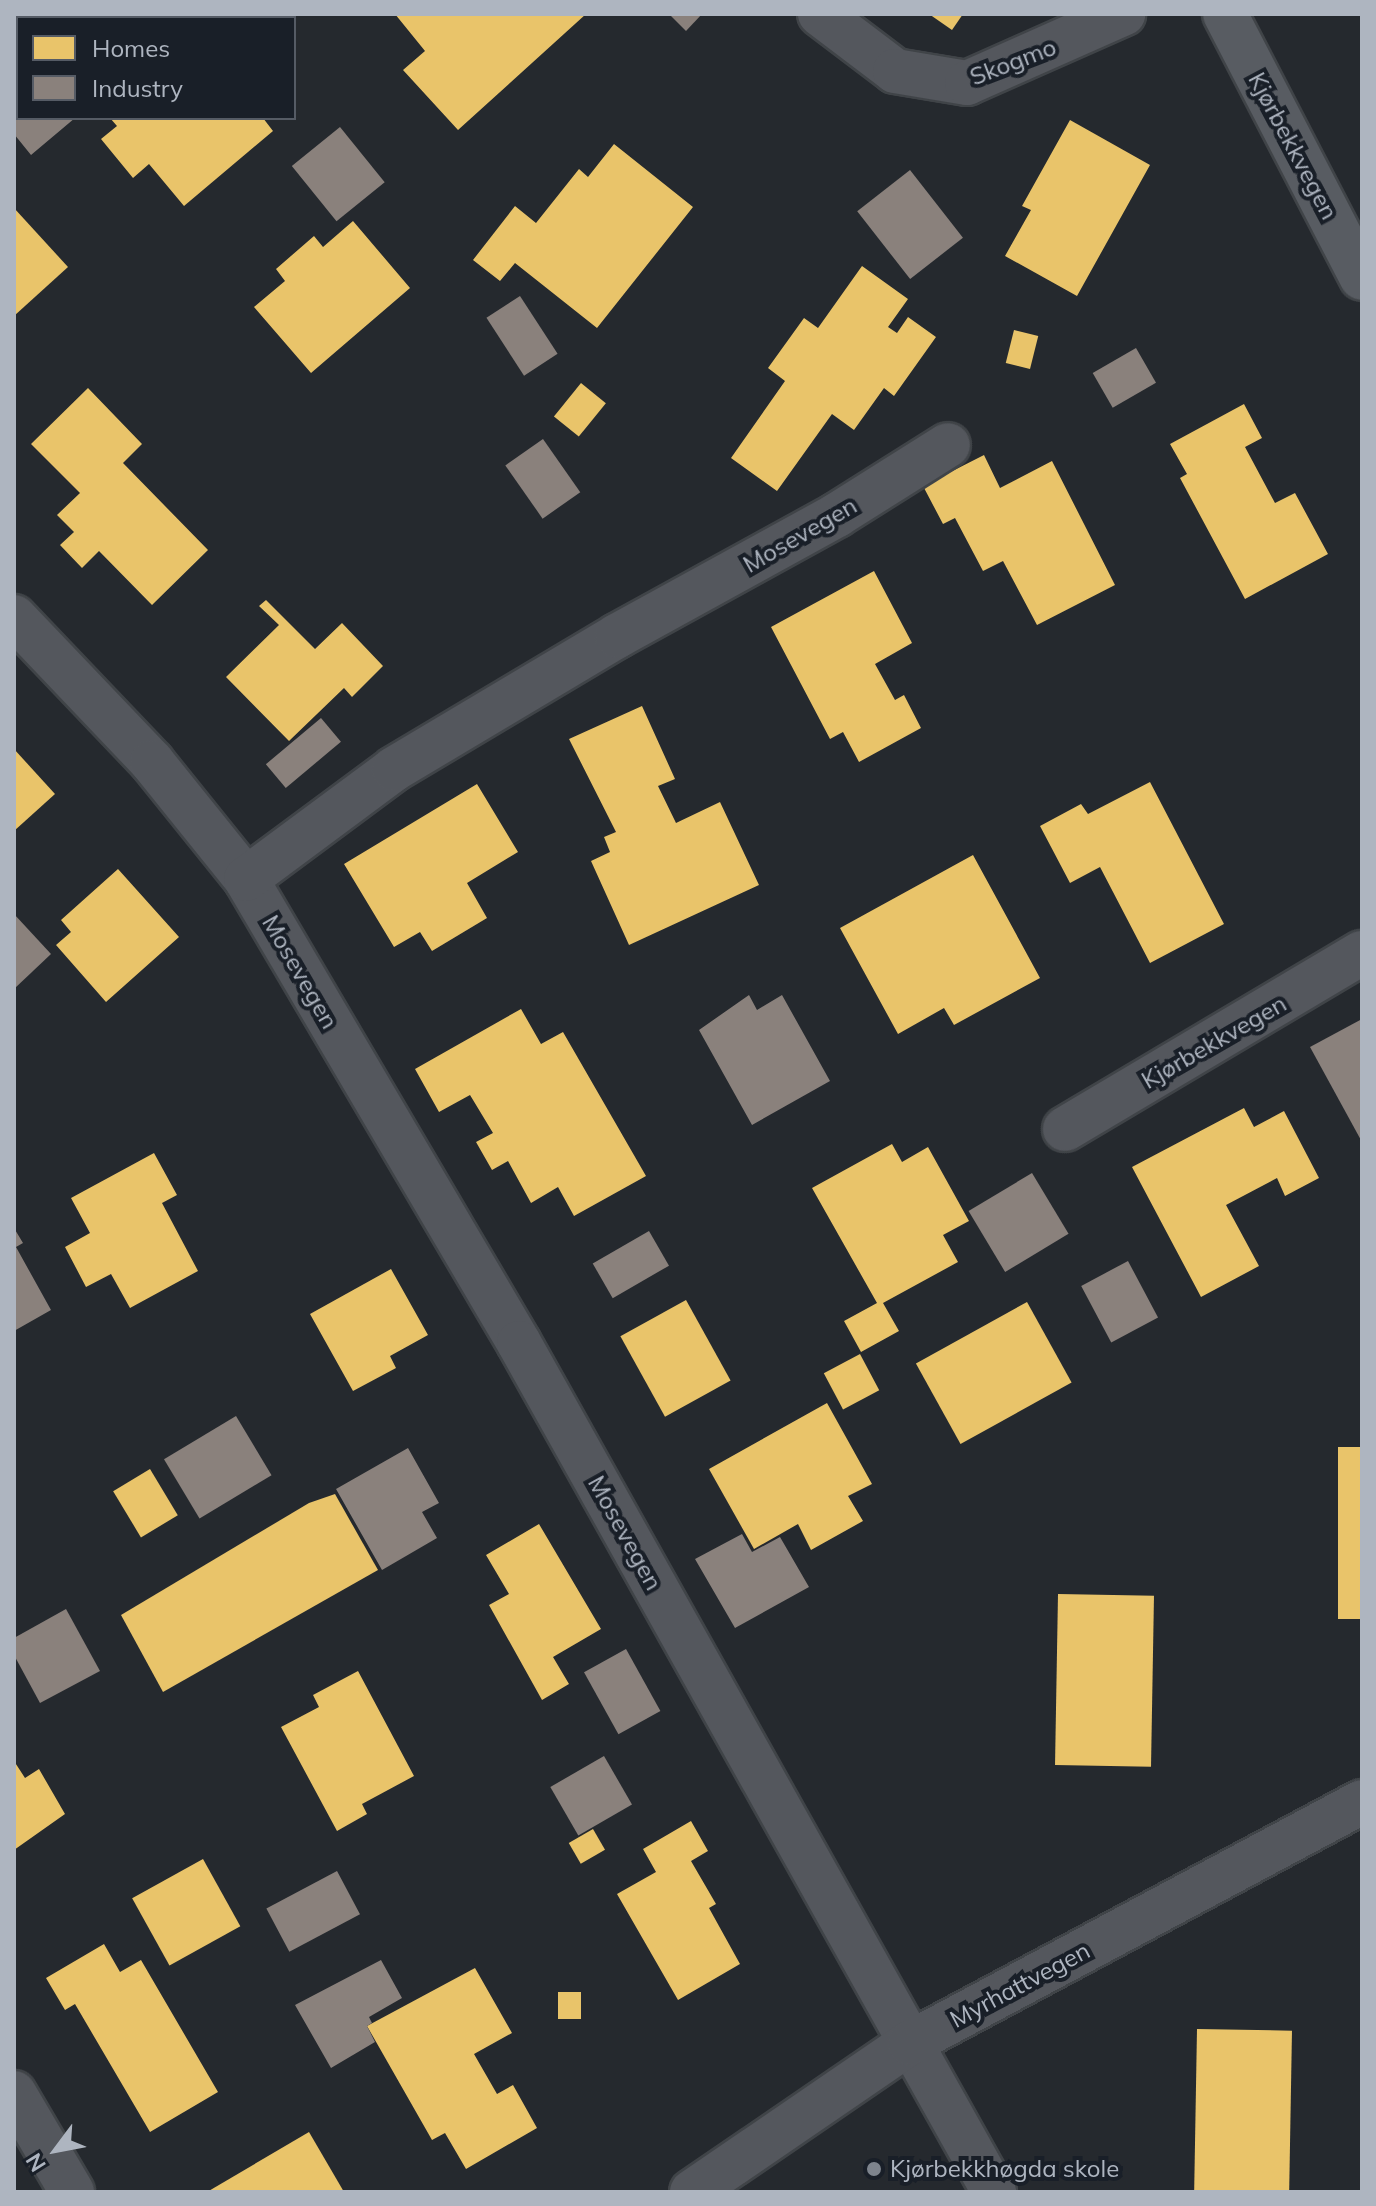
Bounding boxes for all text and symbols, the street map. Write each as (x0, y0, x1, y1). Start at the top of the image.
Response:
legend (16, 16, 296, 120)
street label: Skogmo (966, 32, 1060, 92)
text: Homes (92, 33, 170, 63)
street label: Kjørbekkvegen (1242, 68, 1344, 224)
text: Industry (92, 73, 183, 103)
street label: Mosevegen (738, 491, 862, 579)
street label: Mosevegen (256, 910, 344, 1034)
street label: Kjørbekkvegen (1137, 989, 1291, 1095)
street label: Mosevegen (582, 1471, 668, 1595)
street label: Myrhattvegen (945, 1936, 1095, 2034)
north arrow (16, 2110, 96, 2190)
text: N (19, 2148, 52, 2177)
place label: Kjørbekkhøgda skole (890, 2155, 1119, 2183)
marker: Kjørbekkhøgda skole (865, 2160, 883, 2178)

